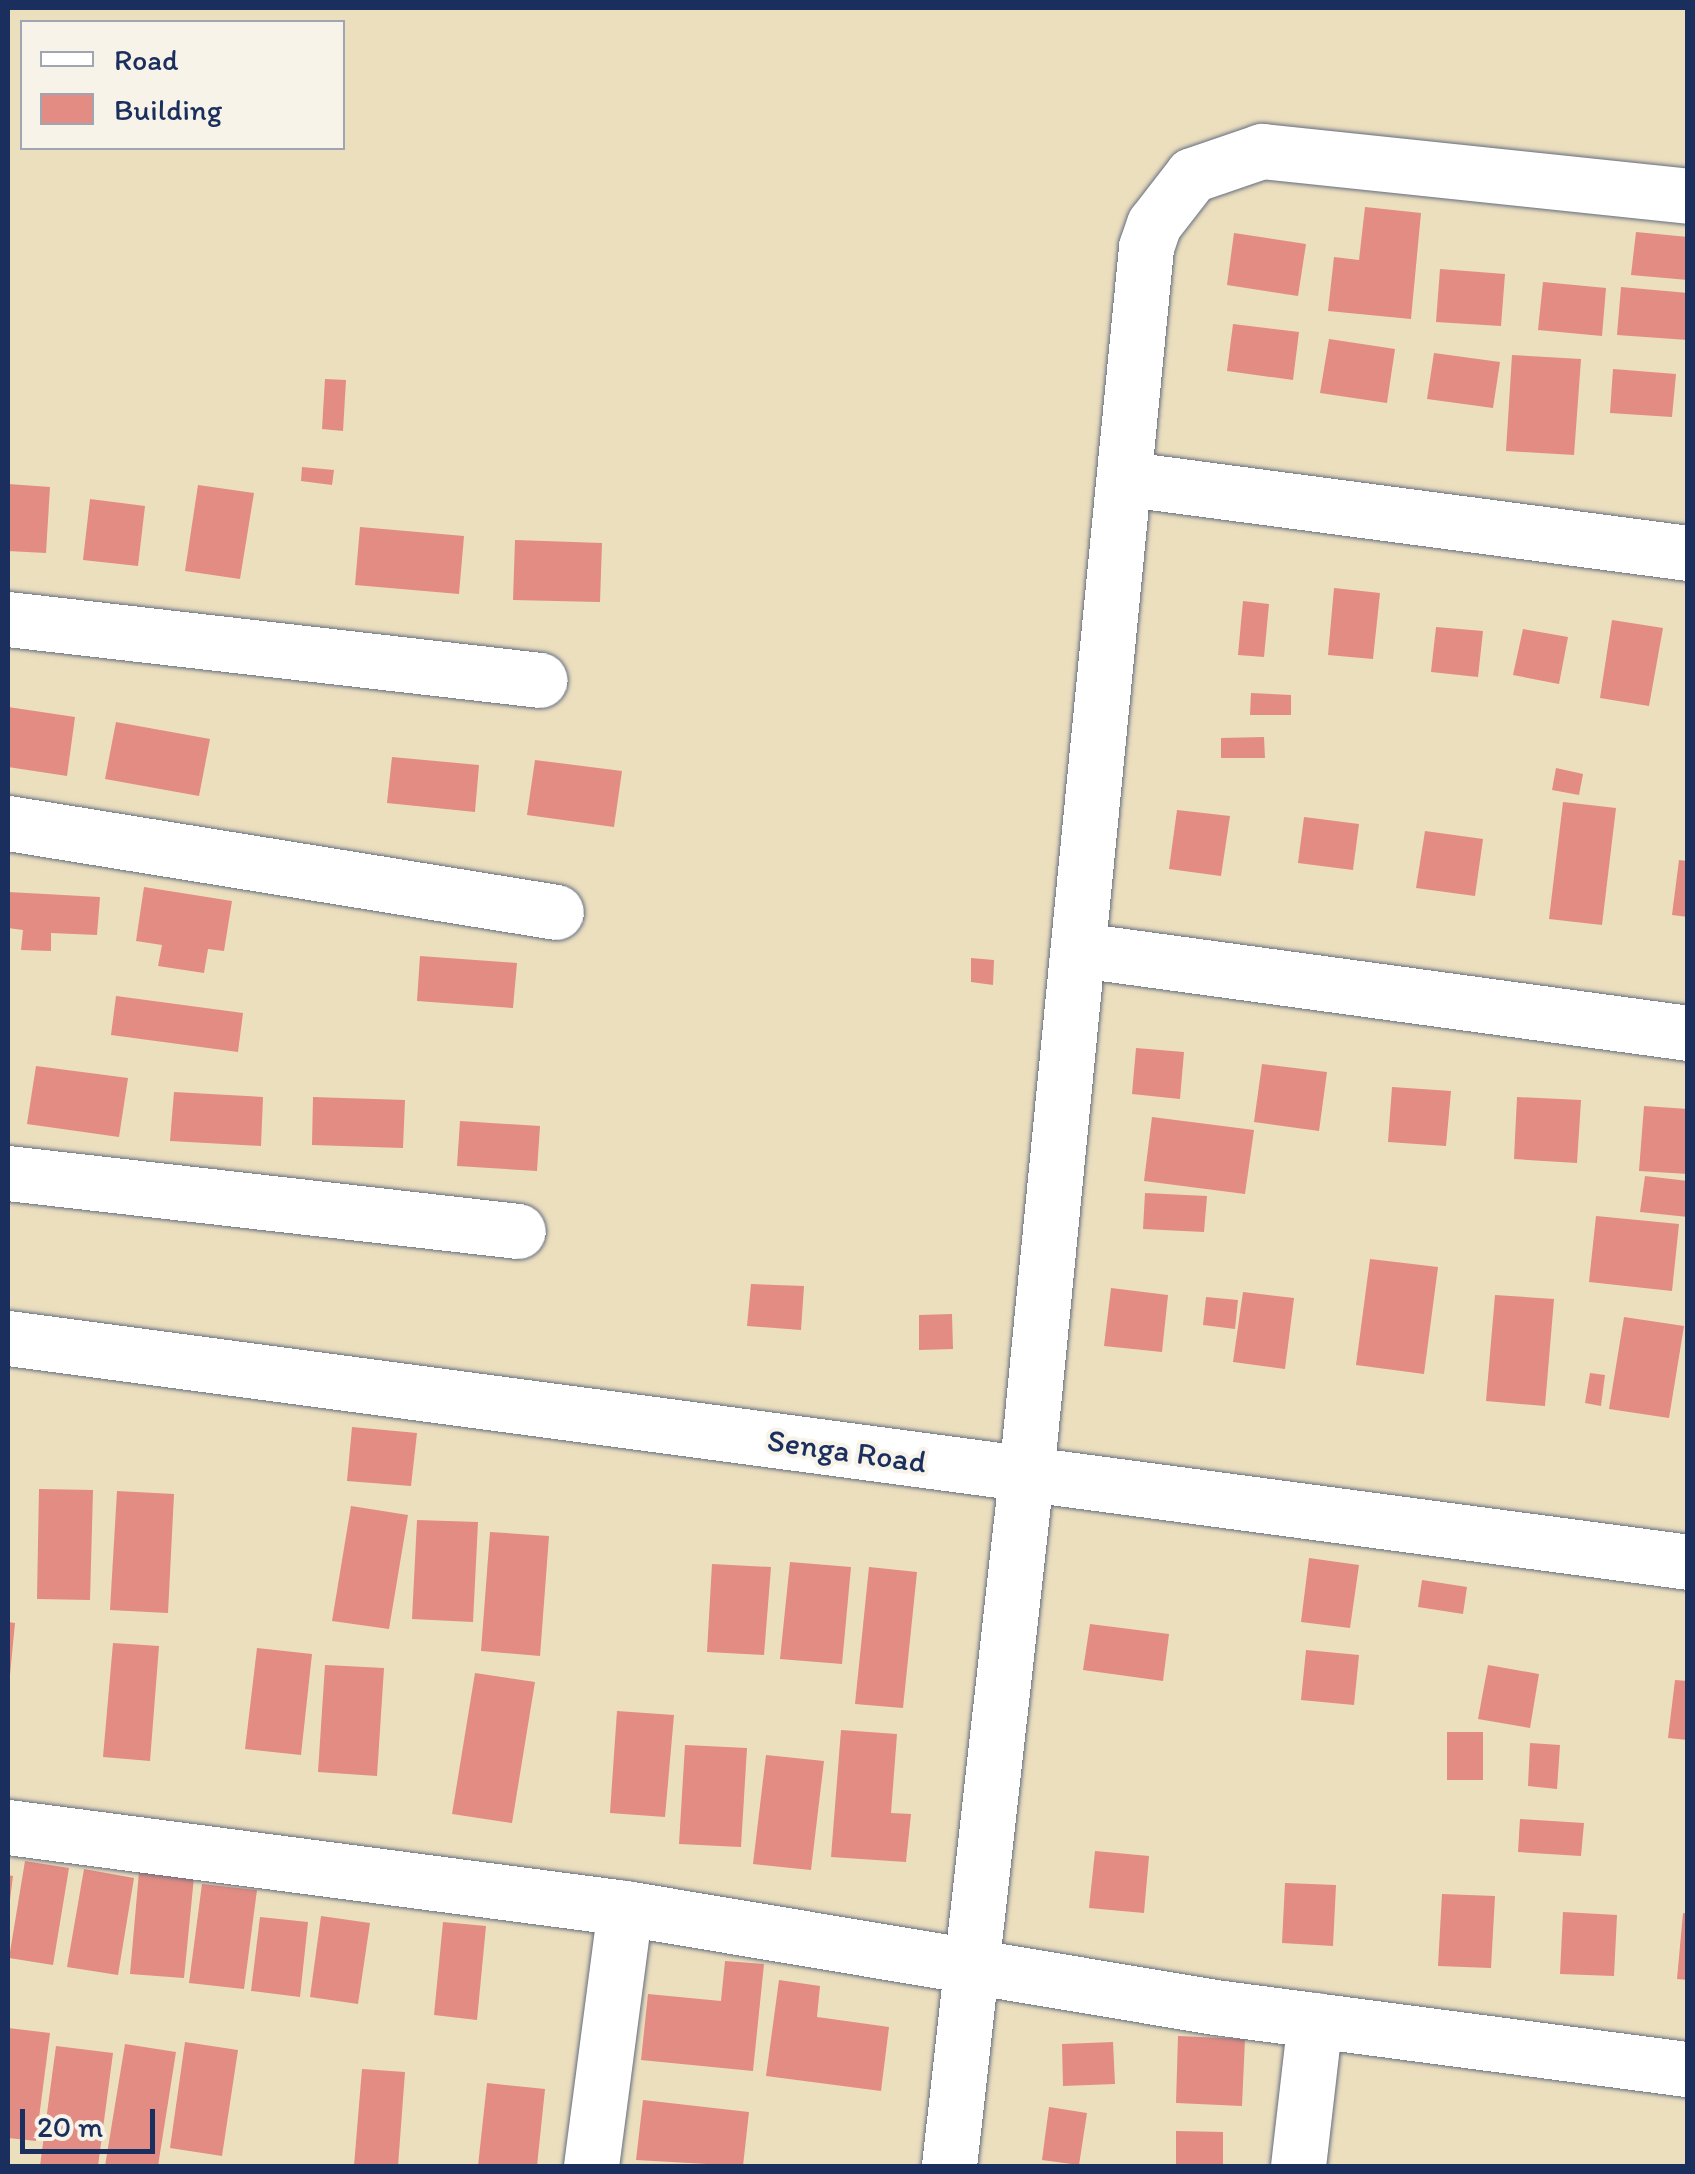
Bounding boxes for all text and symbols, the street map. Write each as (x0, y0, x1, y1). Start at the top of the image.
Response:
legend (20, 20, 345, 150)
text: Road (114, 41, 179, 78)
text: Building (114, 91, 222, 128)
street label: Senga Road (765, 1421, 929, 1481)
scale bar (25, 2089, 160, 2151)
text: 20 m (37, 2108, 103, 2145)

